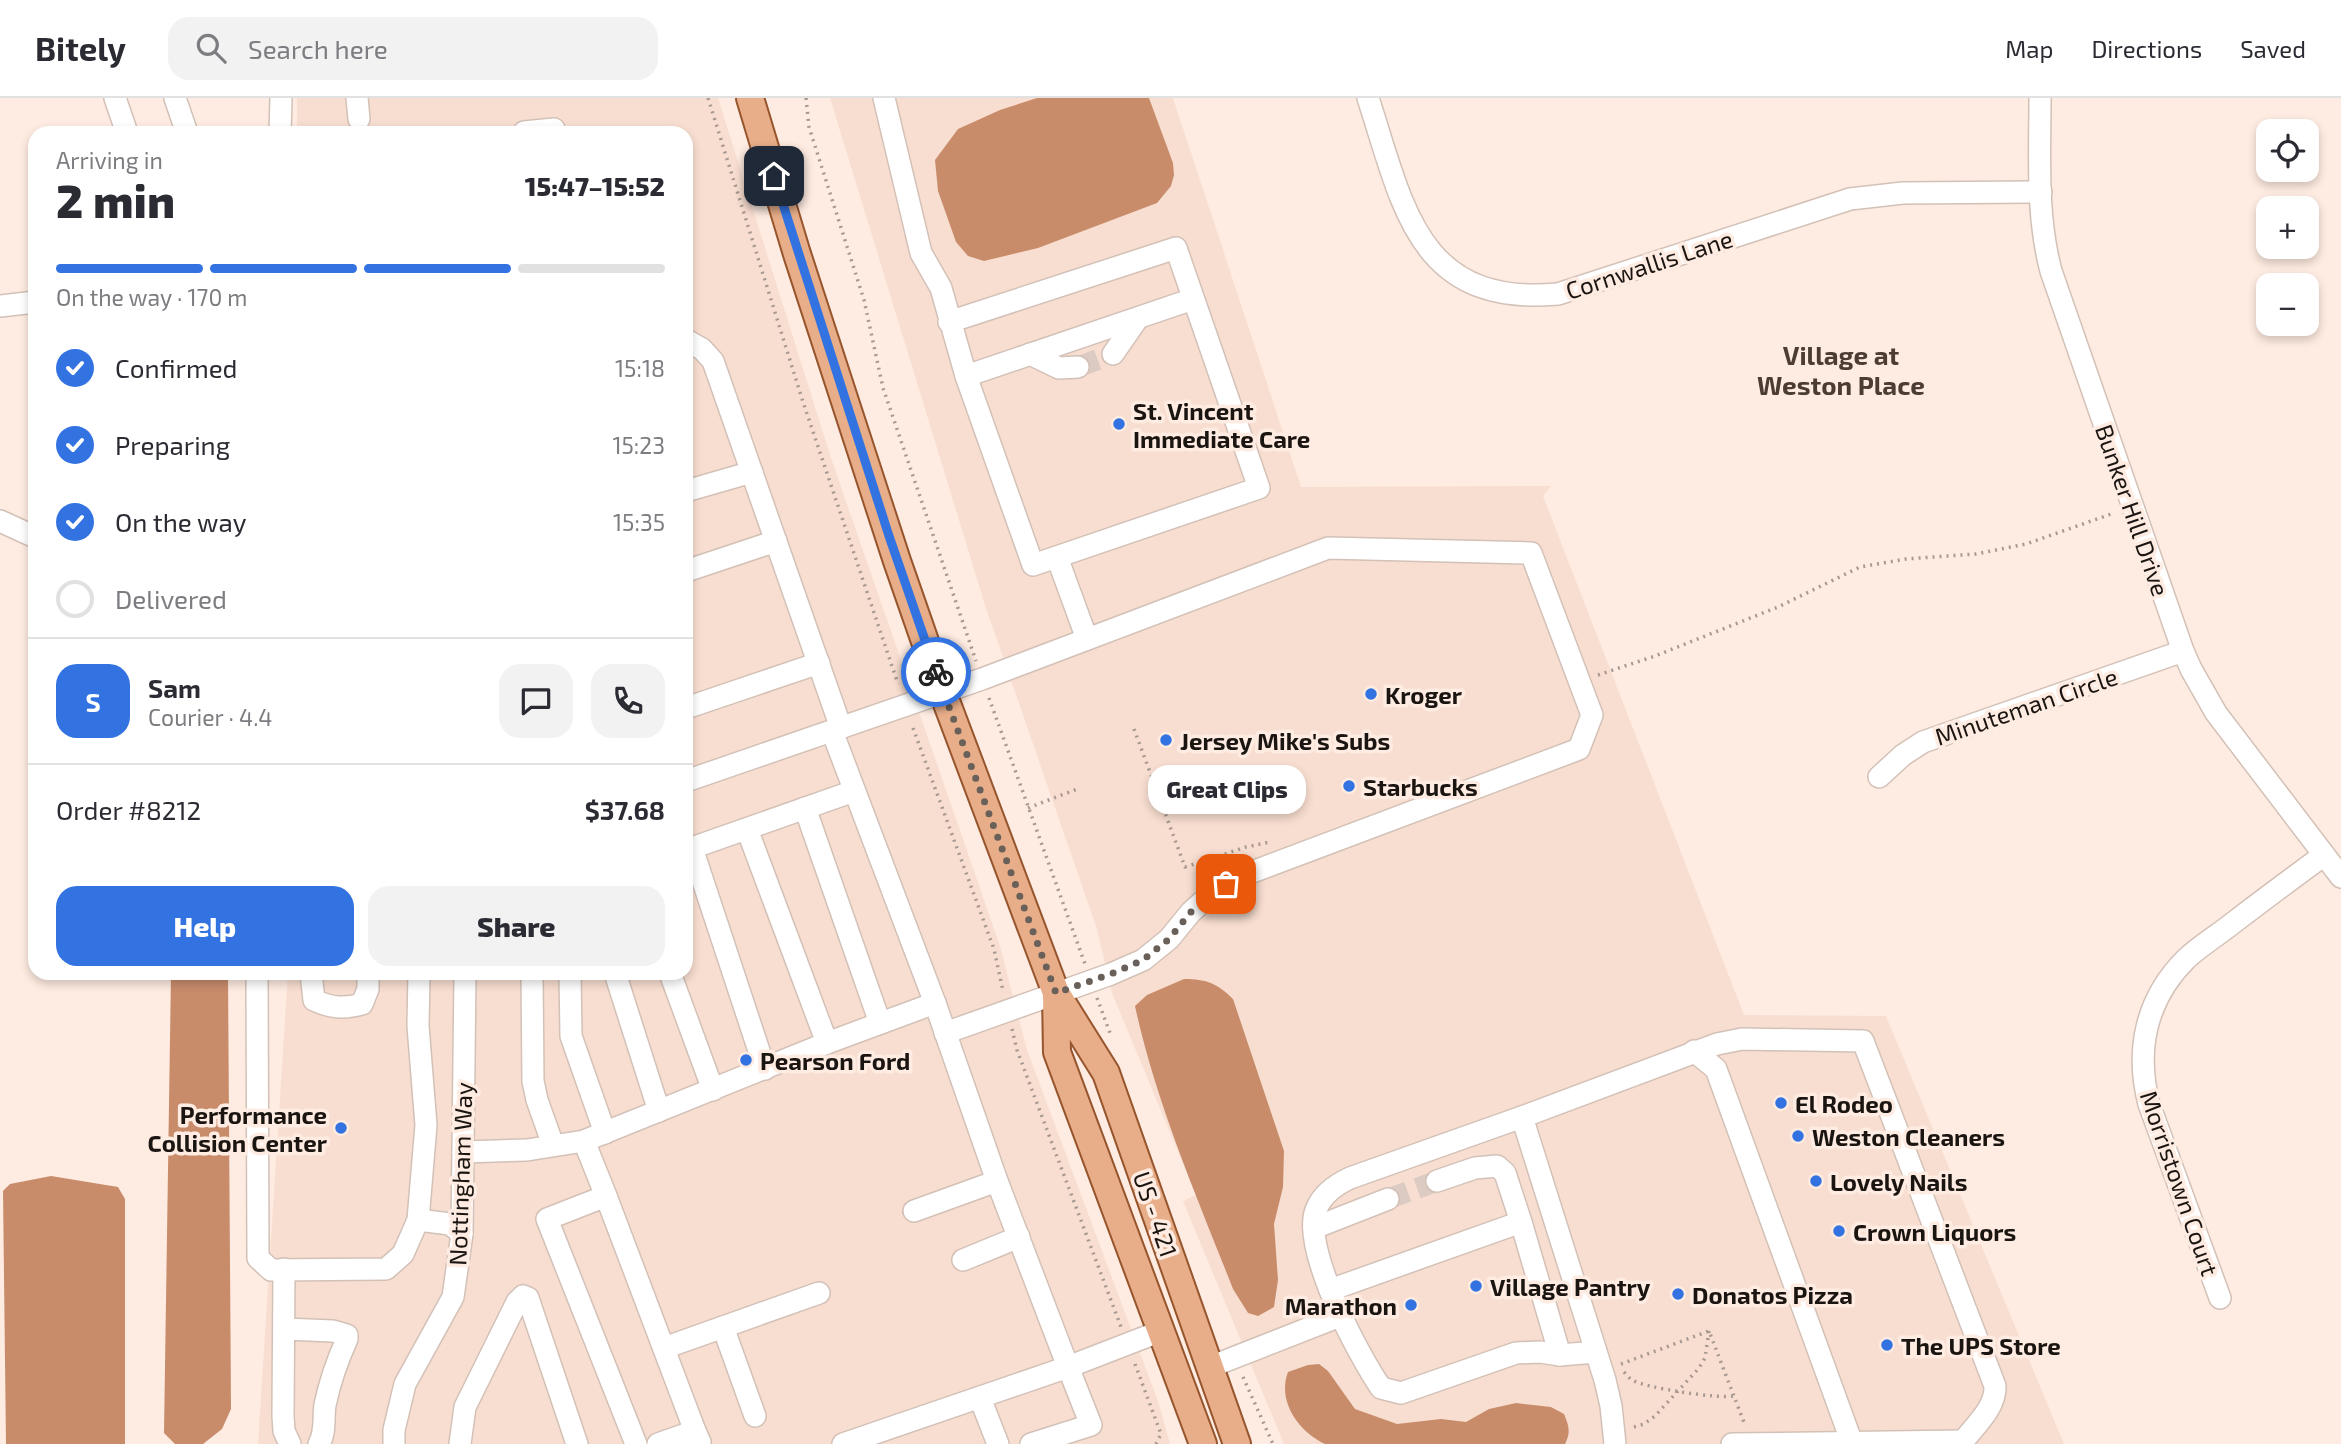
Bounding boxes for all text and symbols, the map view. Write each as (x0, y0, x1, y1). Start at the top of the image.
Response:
search box (168, 17, 658, 80)
text: Bitely (35, 28, 126, 68)
icon: search (192, 29, 230, 67)
text: Search here (248, 33, 388, 64)
text: Map (2005, 34, 2053, 63)
text: Directions (2091, 34, 2202, 63)
text: Saved (2240, 34, 2306, 63)
map controls (2256, 119, 2319, 336)
button: locate (2256, 119, 2319, 182)
text: Arriving in (56, 146, 163, 174)
pin (744, 146, 804, 206)
icon: home (755, 157, 793, 195)
text: 15:47–15:52 (525, 170, 665, 201)
text: 2 min (56, 172, 175, 227)
button: + (2256, 196, 2319, 259)
street label: Cornwallis Lane (1562, 223, 1736, 305)
button: − (2256, 273, 2319, 336)
text: On the way · 170 m (56, 283, 248, 311)
district label: Village at Weston Place (1757, 339, 1925, 400)
icon: check (56, 349, 94, 387)
text: Confirmed (115, 352, 238, 383)
text: 15:18 (615, 354, 665, 382)
place label: St. Vincent Immediate Care (1133, 396, 1310, 453)
marker: St. Vincent Immediate Care (1111, 416, 1127, 432)
street label: Bunker Hill Drive (2090, 420, 2176, 600)
icon: check (56, 426, 94, 464)
text: Preparing (115, 429, 230, 460)
text: 15:23 (612, 431, 665, 459)
icon: check (56, 503, 94, 541)
text: On the way (115, 506, 246, 537)
text: 15:35 (613, 508, 665, 536)
text: Delivered (115, 583, 227, 614)
courier (901, 637, 971, 707)
icon: bike (917, 653, 955, 691)
street label: Minuteman Circle (1931, 661, 2121, 751)
button: chat (499, 664, 573, 738)
button: phone (591, 664, 665, 738)
text: Sam (148, 672, 201, 703)
place label: Kroger (1385, 680, 1463, 709)
text: S (85, 686, 101, 717)
marker: Kroger (1363, 686, 1379, 702)
text: Courier · 4.4 (148, 703, 272, 731)
place label: Jersey Mike's Subs (1180, 726, 1390, 755)
marker: Jersey Mike's Subs (1158, 732, 1174, 748)
callout: Great Clips (1147, 765, 1305, 814)
place label: Starbucks (1363, 772, 1478, 801)
text: Great Clips (1166, 775, 1288, 803)
marker: Starbucks (1341, 778, 1357, 794)
text: Order #8212 (56, 794, 201, 825)
text: $37.68 (585, 794, 665, 825)
pin (1196, 854, 1256, 914)
icon: bag (1207, 865, 1245, 903)
button: Help (56, 886, 354, 966)
button: Share (368, 886, 665, 966)
place label: Pearson Ford (760, 1046, 910, 1075)
marker: Pearson Ford (738, 1052, 754, 1068)
street label: Nottingham Way (442, 1081, 478, 1266)
street label: Morristown Court (2135, 1087, 2225, 1279)
place label: El Rodeo (1795, 1089, 1893, 1118)
marker: El Rodeo (1773, 1095, 1789, 1111)
place label: Performance Collision Center (148, 1100, 328, 1157)
marker: Performance Collision Center (333, 1120, 349, 1136)
place label: Weston Cleaners (1812, 1122, 2005, 1151)
marker: Weston Cleaners (1790, 1128, 1806, 1144)
street label: US - 421 (1128, 1167, 1184, 1261)
place label: Lovely Nails (1830, 1167, 1967, 1196)
marker: Lovely Nails (1808, 1173, 1824, 1189)
place label: Crown Liquors (1853, 1217, 2016, 1246)
marker: Crown Liquors (1831, 1223, 1847, 1239)
place label: Village Pantry (1490, 1272, 1651, 1301)
marker: Village Pantry (1468, 1278, 1484, 1294)
place label: Donatos Pizza (1692, 1280, 1853, 1309)
marker: Donatos Pizza (1670, 1286, 1686, 1302)
place label: Marathon (1285, 1291, 1397, 1320)
marker: Marathon (1403, 1297, 1419, 1313)
place label: The UPS Store (1901, 1331, 2061, 1360)
marker: The UPS Store (1879, 1337, 1895, 1353)

